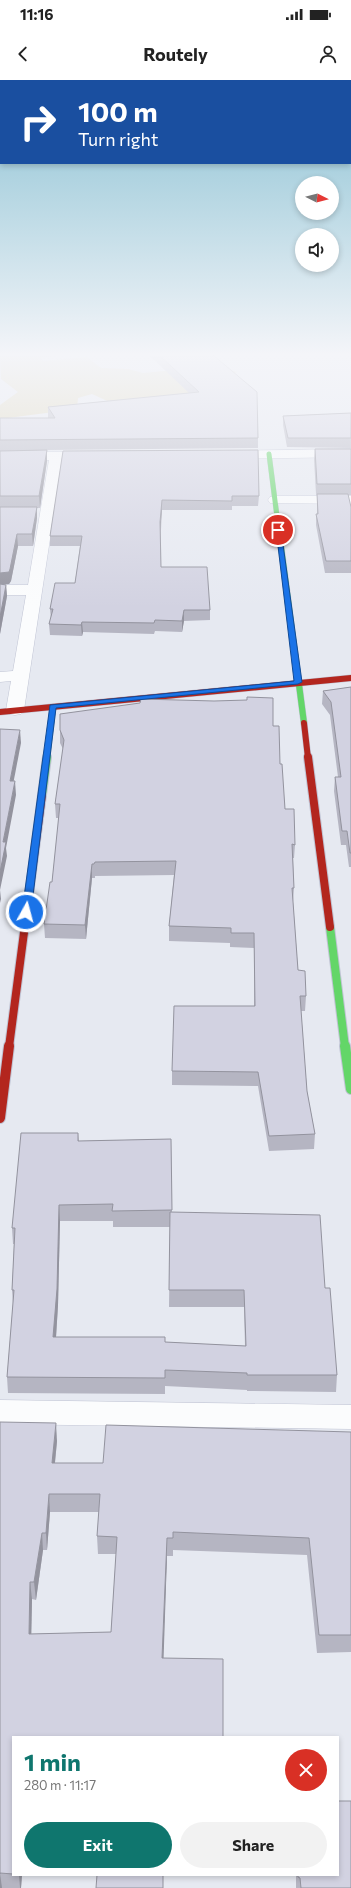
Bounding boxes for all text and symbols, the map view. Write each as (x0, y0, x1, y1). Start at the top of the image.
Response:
text: 11:16 (20, 5, 54, 23)
icon: back (12, 43, 34, 65)
text: Routely (143, 43, 208, 65)
icon: person (317, 43, 339, 65)
text: 100 m (78, 94, 158, 128)
icon: right (12, 96, 64, 148)
text: Turn right (78, 128, 158, 150)
north arrow (295, 176, 339, 220)
map controls (295, 176, 339, 272)
button: sound (295, 228, 339, 272)
pin (261, 513, 295, 547)
icon: arrive (267, 519, 289, 541)
position arrow (5, 891, 47, 933)
text: 1 min (24, 1747, 81, 1776)
button: close (285, 1749, 327, 1791)
text: 280 m · 11:17 (24, 1777, 96, 1793)
button: Exit (24, 1822, 172, 1868)
button: Share (180, 1822, 327, 1868)

